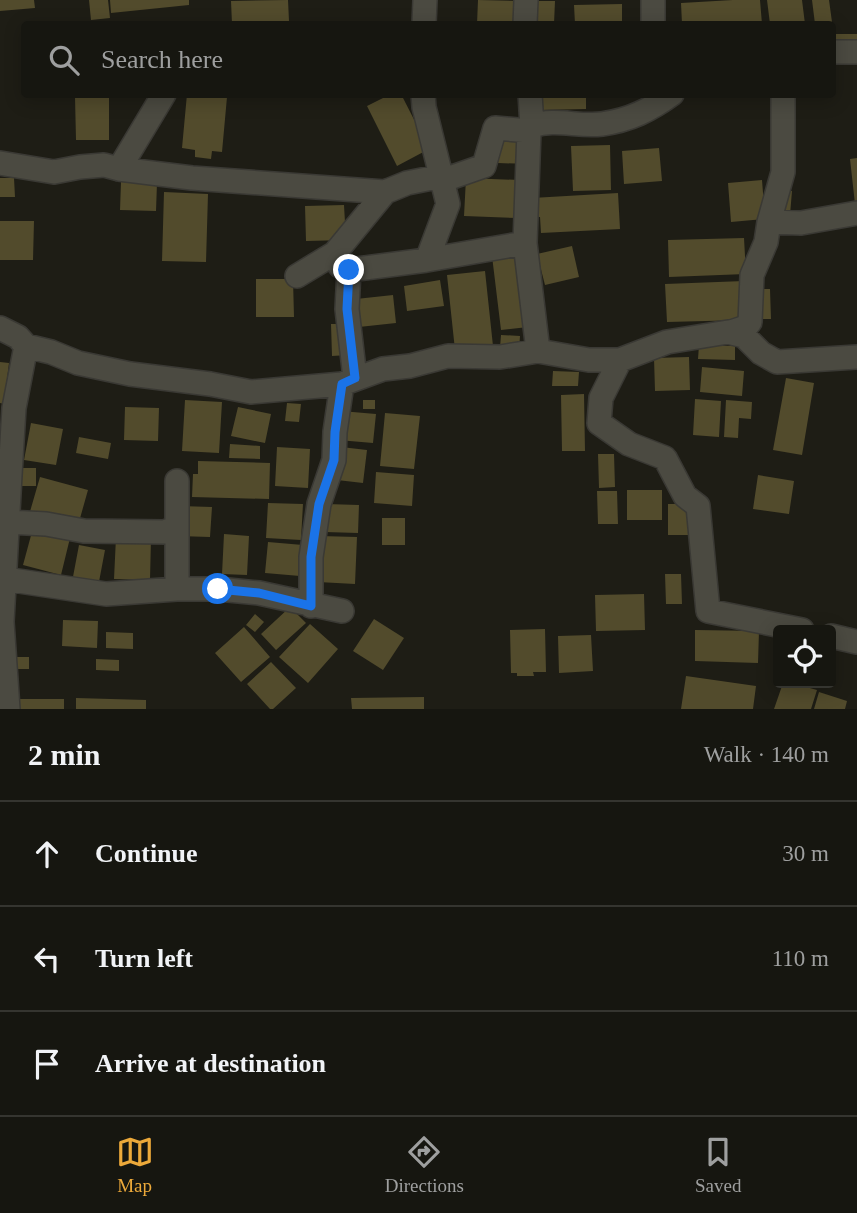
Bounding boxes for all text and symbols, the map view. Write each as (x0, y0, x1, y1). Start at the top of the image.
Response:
search box (21, 21, 836, 98)
icon: search (45, 41, 83, 79)
text: Search here (101, 45, 223, 74)
route end (333, 254, 364, 285)
route start (202, 573, 233, 604)
map controls (773, 625, 836, 688)
button: locate (773, 625, 836, 688)
text: 2 min (28, 738, 101, 771)
text: Walk · 140 m (704, 742, 829, 767)
icon: ahead (28, 835, 66, 873)
text: Continue (95, 839, 198, 868)
text: 30 m (782, 841, 829, 866)
icon: left (28, 940, 66, 978)
text: Turn left (95, 944, 193, 973)
text: 110 m (772, 946, 829, 971)
icon: arrive (28, 1045, 66, 1083)
text: Arrive at destination (95, 1049, 326, 1078)
tab: Map (116, 1133, 154, 1197)
tab: Directions (385, 1133, 464, 1197)
tab: Saved (695, 1133, 741, 1197)

